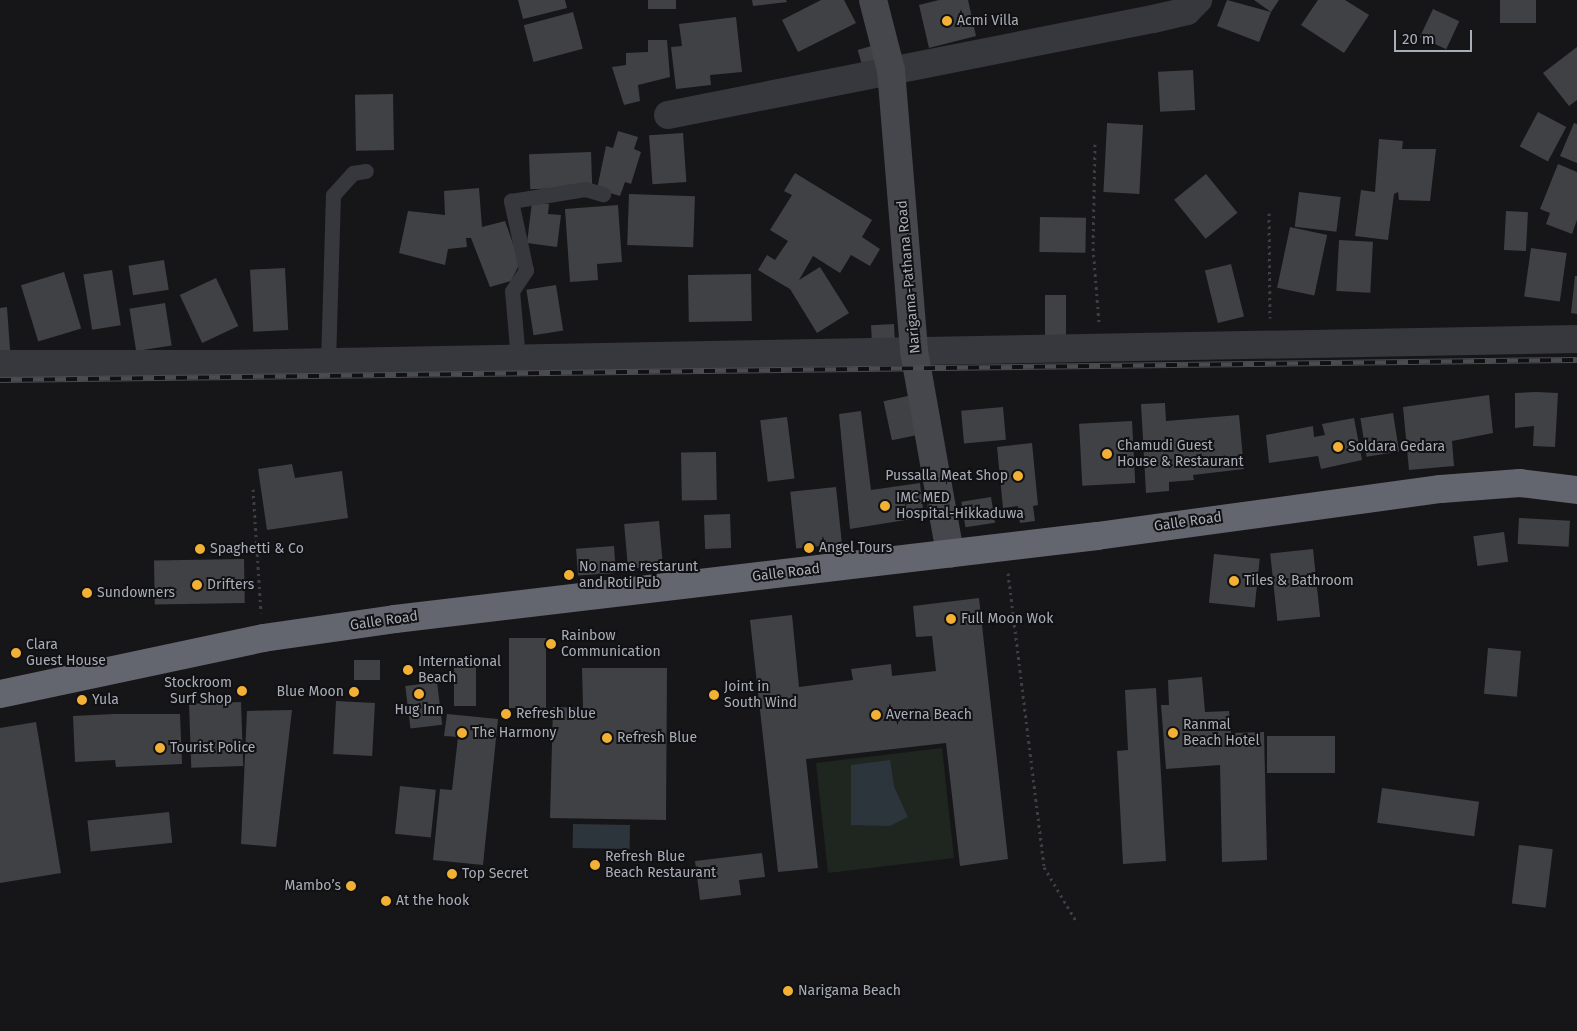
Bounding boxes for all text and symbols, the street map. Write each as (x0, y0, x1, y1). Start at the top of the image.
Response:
place label: Acmi Villa (957, 13, 1019, 29)
marker: Acmi Villa (941, 15, 953, 27)
scale bar (1397, 20, 1474, 52)
text: 20 m (1402, 30, 1435, 48)
street label: Narigama-Pathana Road (894, 200, 924, 354)
place label: Chamudi Guest House & Restaurant (1117, 438, 1244, 471)
place label: Soldara Gedara (1348, 439, 1445, 455)
marker: Soldara Gedara (1332, 441, 1344, 453)
marker: Chamudi Guest House & Restaurant (1101, 448, 1113, 460)
place label: Pussalla Meat Shop (885, 468, 1008, 484)
marker: Pussalla Meat Shop (1012, 470, 1024, 482)
place label: IMC MED Hospital-Hikkaduwa (896, 490, 1024, 522)
marker: IMC MED Hospital-Hikkaduwa (878, 499, 892, 513)
street label: Galle Road (1153, 509, 1223, 535)
place label: Angel Tours (819, 540, 892, 556)
place label: Spaghetti & Co (210, 541, 304, 557)
marker: Angel Tours (803, 542, 815, 554)
marker: Spaghetti & Co (194, 543, 206, 555)
place label: No name restarunt and Roti Pub (579, 559, 698, 592)
street label: Galle Road (751, 561, 821, 585)
marker: No name restarunt and Roti Pub (563, 569, 575, 581)
place label: Tiles & Bathroom (1244, 573, 1354, 589)
marker: Tiles & Bathroom (1228, 575, 1240, 587)
place label: Drifters (207, 577, 254, 593)
marker: Drifters (191, 579, 203, 591)
place label: Sundowners (97, 585, 175, 601)
marker: Sundowners (81, 587, 93, 599)
street label: Galle Road (349, 608, 419, 634)
place label: Full Moon Wok (961, 611, 1053, 627)
marker: Full Moon Wok (945, 613, 957, 625)
place label: Rainbow Communication (561, 628, 661, 660)
place label: Clara Guest House (26, 637, 106, 670)
marker: Rainbow Communication (545, 638, 557, 650)
marker: Clara Guest House (10, 647, 22, 659)
place label: International Beach (418, 654, 501, 686)
marker: International Beach (402, 664, 414, 676)
place label: Stockroom Surf Shop (164, 675, 232, 708)
place label: Joint in South Wind (724, 679, 797, 712)
place label: Blue Moon (276, 684, 344, 700)
marker: Stockroom Surf Shop (236, 685, 248, 697)
marker: Blue Moon (348, 686, 360, 698)
marker: Hug Inn (413, 688, 425, 700)
marker: Joint in South Wind (708, 689, 720, 701)
place label: Yula (92, 692, 119, 708)
marker: Yula (76, 694, 88, 706)
place label: Hug Inn (394, 702, 444, 718)
place label: Refresh blue (516, 706, 596, 722)
place label: Averna Beach (886, 707, 972, 723)
marker: Refresh blue (500, 708, 512, 720)
marker: Averna Beach (870, 709, 882, 721)
place label: Ranmal Beach Hotel (1183, 717, 1259, 750)
place label: The Harmony (472, 725, 556, 741)
marker: The Harmony (456, 727, 468, 739)
marker: Ranmal Beach Hotel (1167, 727, 1179, 739)
place label: Refresh Blue (617, 730, 697, 746)
marker: Refresh Blue (601, 732, 613, 744)
place label: Tourist Police (170, 740, 255, 756)
marker: Tourist Police (154, 742, 166, 754)
place label: Refresh Blue Beach Restaurant (605, 849, 716, 882)
marker: Refresh Blue Beach Restaurant (589, 859, 601, 871)
place label: Top Secret (462, 866, 528, 882)
marker: Top Secret (446, 868, 458, 880)
place label: Mambo’s (285, 878, 341, 894)
marker: Mambo’s (345, 880, 357, 892)
place label: At the hook (396, 893, 469, 909)
marker: At the hook (380, 895, 392, 907)
place label: Narigama Beach (798, 983, 901, 999)
marker: Narigama Beach (782, 985, 794, 997)

